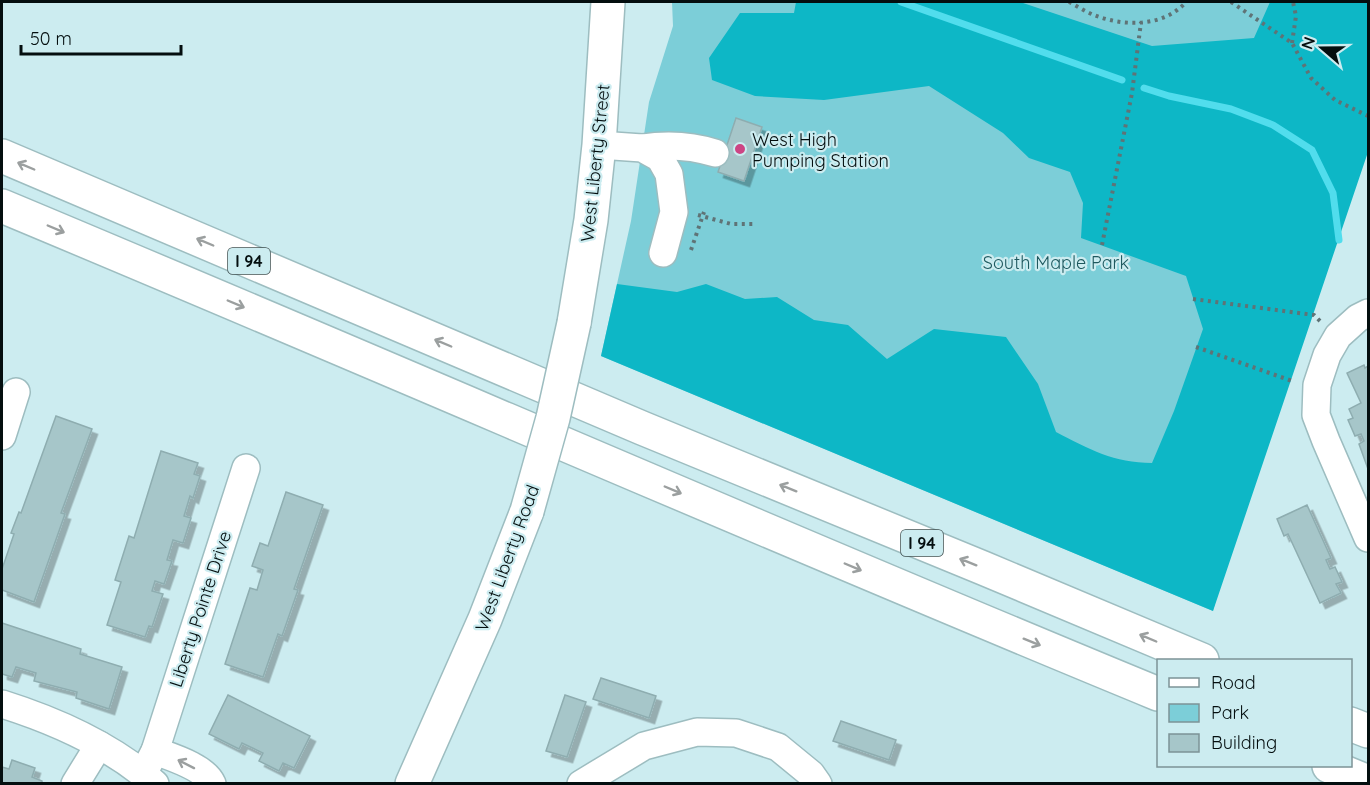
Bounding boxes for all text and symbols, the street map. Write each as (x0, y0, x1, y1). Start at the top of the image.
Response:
scale bar (21, 18, 182, 56)
north arrow (1292, 18, 1352, 78)
text: 50 m (30, 27, 72, 50)
text: N (1296, 34, 1319, 52)
street label: West Liberty Street (575, 83, 615, 243)
place label: West High Pumping Station (752, 128, 889, 172)
marker: West High Pumping Station (733, 142, 747, 156)
one-way arrow (17, 160, 35, 171)
one-way arrow (46, 224, 64, 235)
one-way arrow (197, 236, 215, 247)
road number: I 94 (228, 248, 270, 274)
park label: South Maple Park (983, 251, 1129, 274)
one-way arrow (226, 299, 244, 310)
one-way arrow (434, 337, 452, 348)
street label: West Liberty Road (470, 482, 544, 634)
one-way arrow (779, 482, 797, 493)
one-way arrow (664, 485, 682, 496)
street label: Liberty Pointe Drive (164, 528, 236, 690)
road number: I 94 (901, 530, 943, 556)
one-way arrow (959, 556, 978, 567)
one-way arrow (843, 562, 861, 573)
one-way arrow (1139, 632, 1157, 643)
one-way arrow (1022, 637, 1041, 648)
legend (1157, 659, 1352, 767)
text: Road (1211, 671, 1256, 694)
text: Park (1211, 701, 1249, 724)
text: Building (1211, 731, 1277, 754)
one-way arrow (178, 758, 195, 770)

